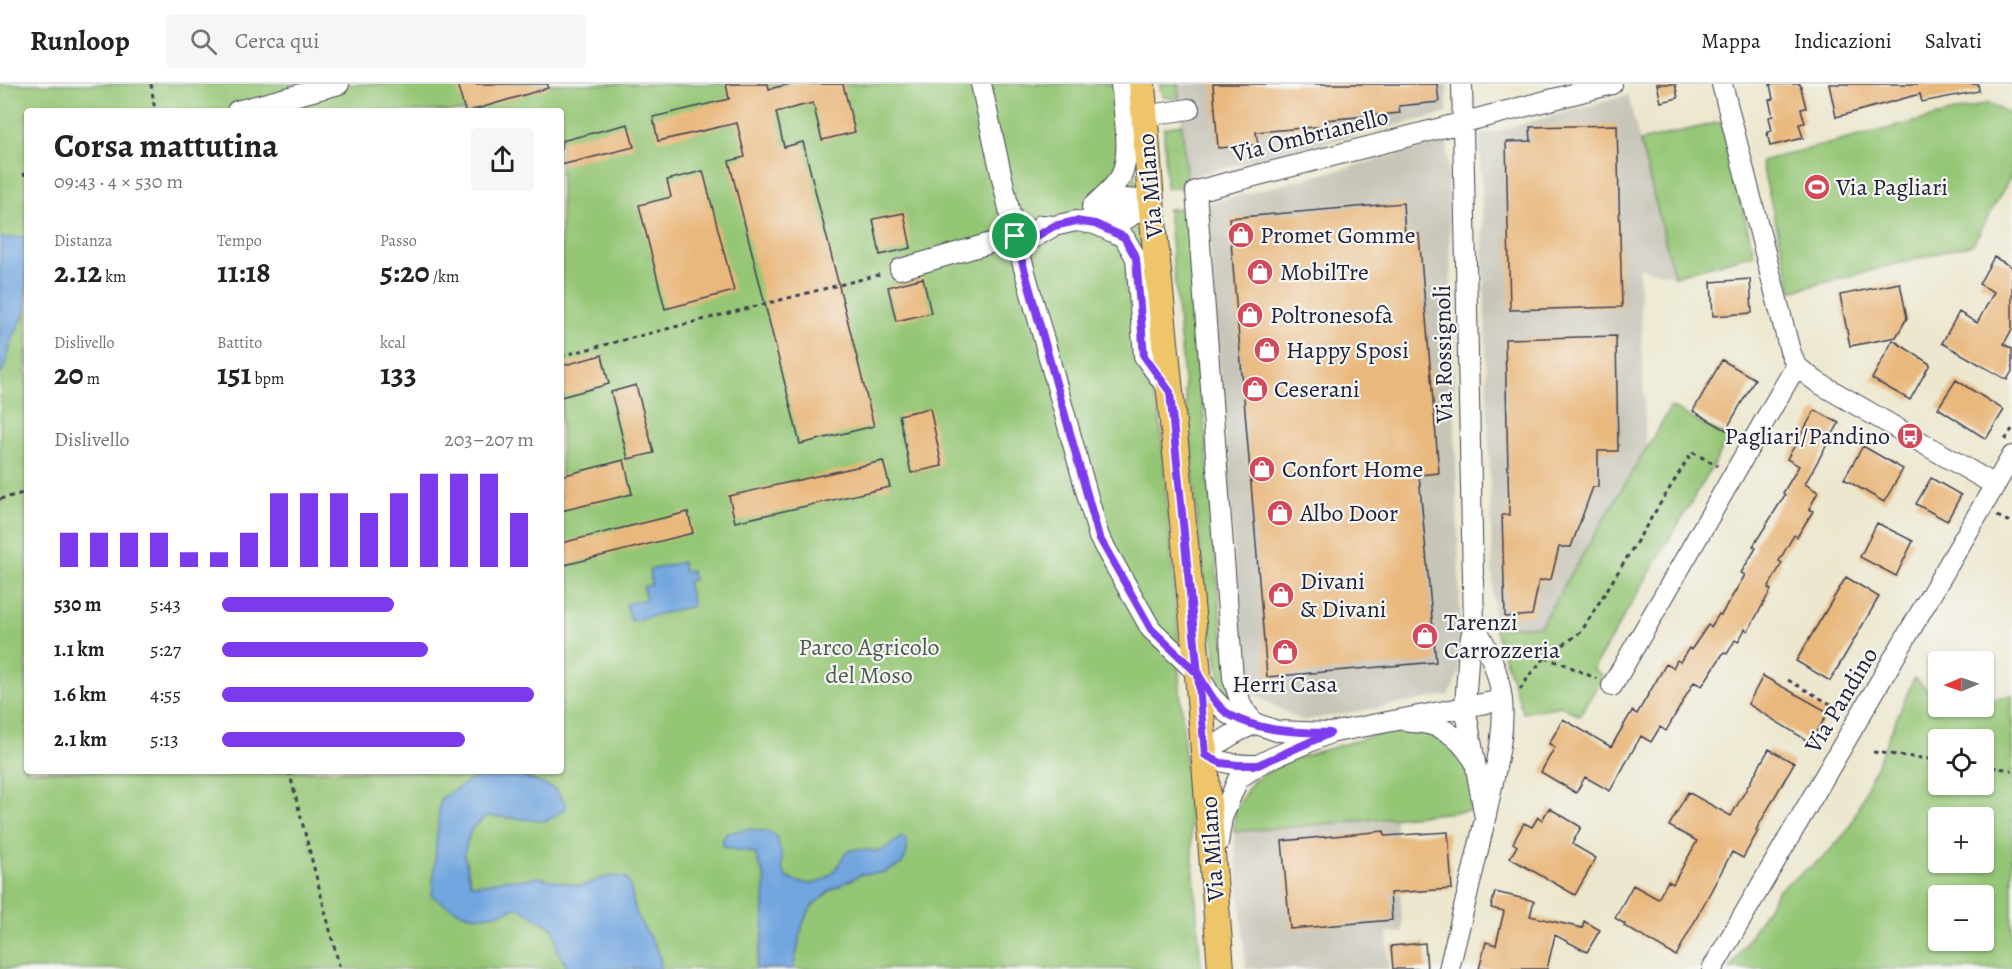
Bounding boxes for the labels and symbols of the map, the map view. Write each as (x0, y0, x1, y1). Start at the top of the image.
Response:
street label: Via Ombrianello (1228, 100, 1391, 170)
street label: Via Milano (1129, 132, 1171, 241)
place label: Via Pagliari (1835, 171, 1948, 203)
sports icon: Via Pagliari (1802, 172, 1832, 202)
pin (989, 210, 1040, 261)
place label: Promet Gomme (1260, 219, 1415, 251)
shop icon: Promet Gomme (1226, 220, 1256, 250)
place label: MobilTre (1280, 256, 1369, 288)
shop icon: MobilTre (1245, 257, 1275, 287)
street label: Via Rossignoli (1426, 285, 1460, 424)
place label: Poltronesofà (1270, 299, 1394, 331)
shop icon: Poltronesofà (1235, 300, 1265, 330)
place label: Happy Sposi (1286, 334, 1409, 366)
shop icon: Happy Sposi (1252, 335, 1282, 365)
place label: Ceserani (1274, 373, 1360, 405)
shop icon: Ceserani (1240, 374, 1270, 404)
place label: Pagliari/Pandino (1725, 420, 1890, 452)
bus stop icon: Pagliari/Pandino (1895, 421, 1925, 451)
place label: Confort Home (1282, 453, 1423, 485)
shop icon: Confort Home (1247, 454, 1277, 484)
place label: Albo Door (1299, 497, 1398, 529)
shop icon: Albo Door (1265, 498, 1295, 528)
place label: Divani & Divani (1300, 565, 1387, 625)
shop icon: Divani & Divani (1266, 580, 1296, 610)
place label: Tarenzi Carrozzeria (1444, 606, 1561, 666)
shop icon: Tarenzi Carrozzeria (1410, 621, 1440, 651)
park label: Parco Agricolo del Moso (799, 631, 940, 691)
shop icon: Herri Casa (1270, 637, 1300, 667)
street label: Via Pandino (1796, 641, 1885, 760)
north arrow (1928, 651, 1994, 717)
place label: Herri Casa (1232, 668, 1338, 700)
street label: Via Milano (1192, 795, 1232, 904)

